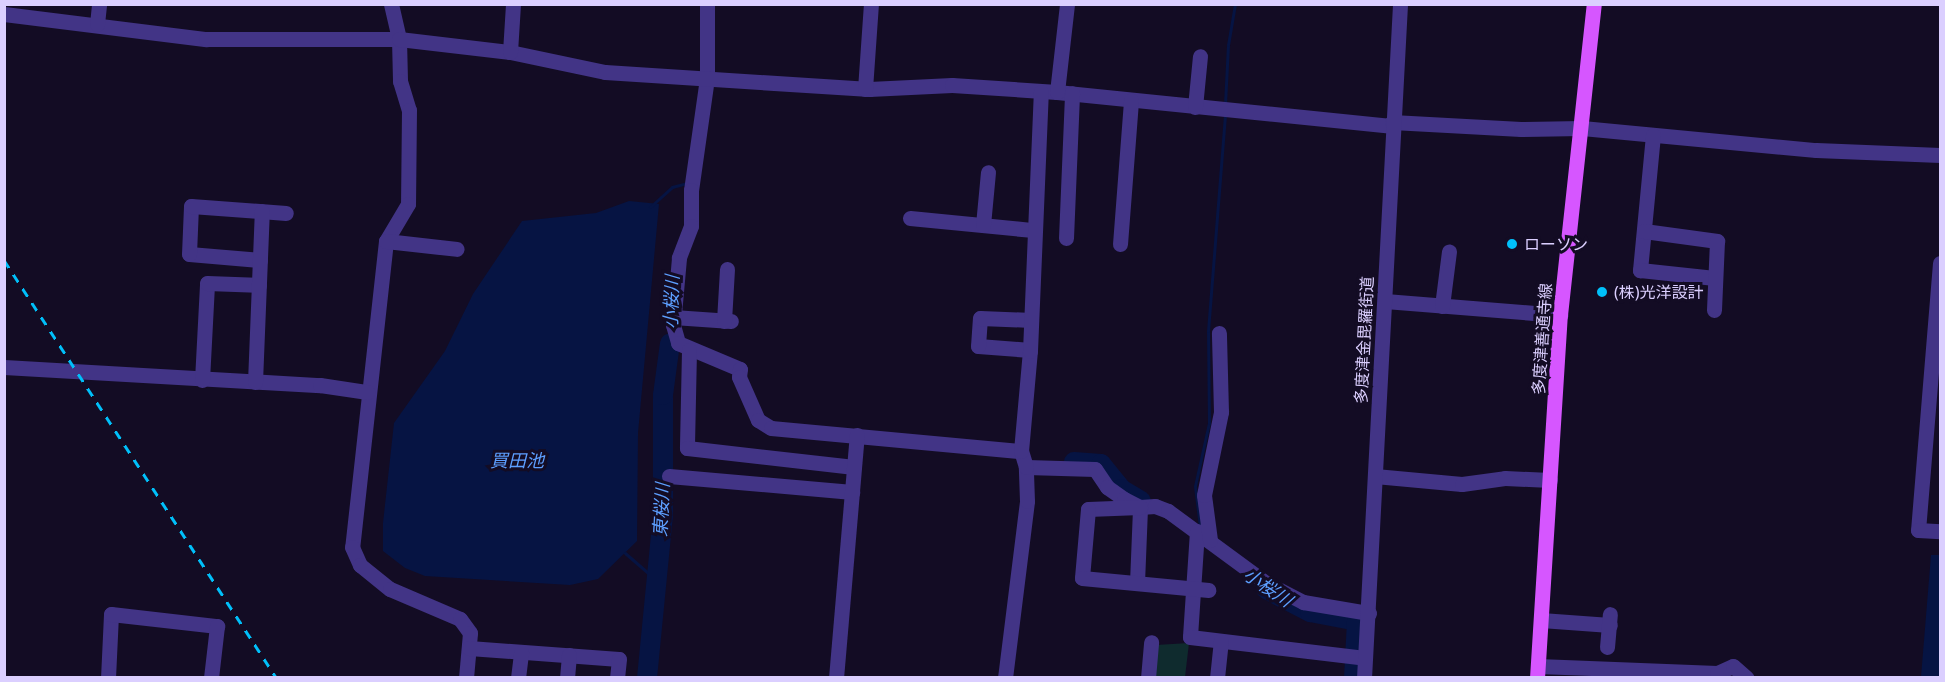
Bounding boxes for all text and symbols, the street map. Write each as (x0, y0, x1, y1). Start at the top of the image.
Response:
place label: ローソン (1524, 234, 1588, 254)
marker: ローソン (1505, 237, 1519, 251)
water label: 小桜川 (659, 275, 683, 329)
street label: 多度津金毘羅街道 (1351, 276, 1377, 404)
street label: 多度津善通寺線 (1529, 282, 1555, 396)
place label: (株)光洋設計 (1614, 282, 1704, 302)
marker: (株)光洋設計 (1595, 285, 1609, 299)
water label: 買田池 (490, 449, 544, 471)
water label: 東桜川 (649, 482, 673, 538)
water label: 小桜川 (1240, 563, 1296, 611)

